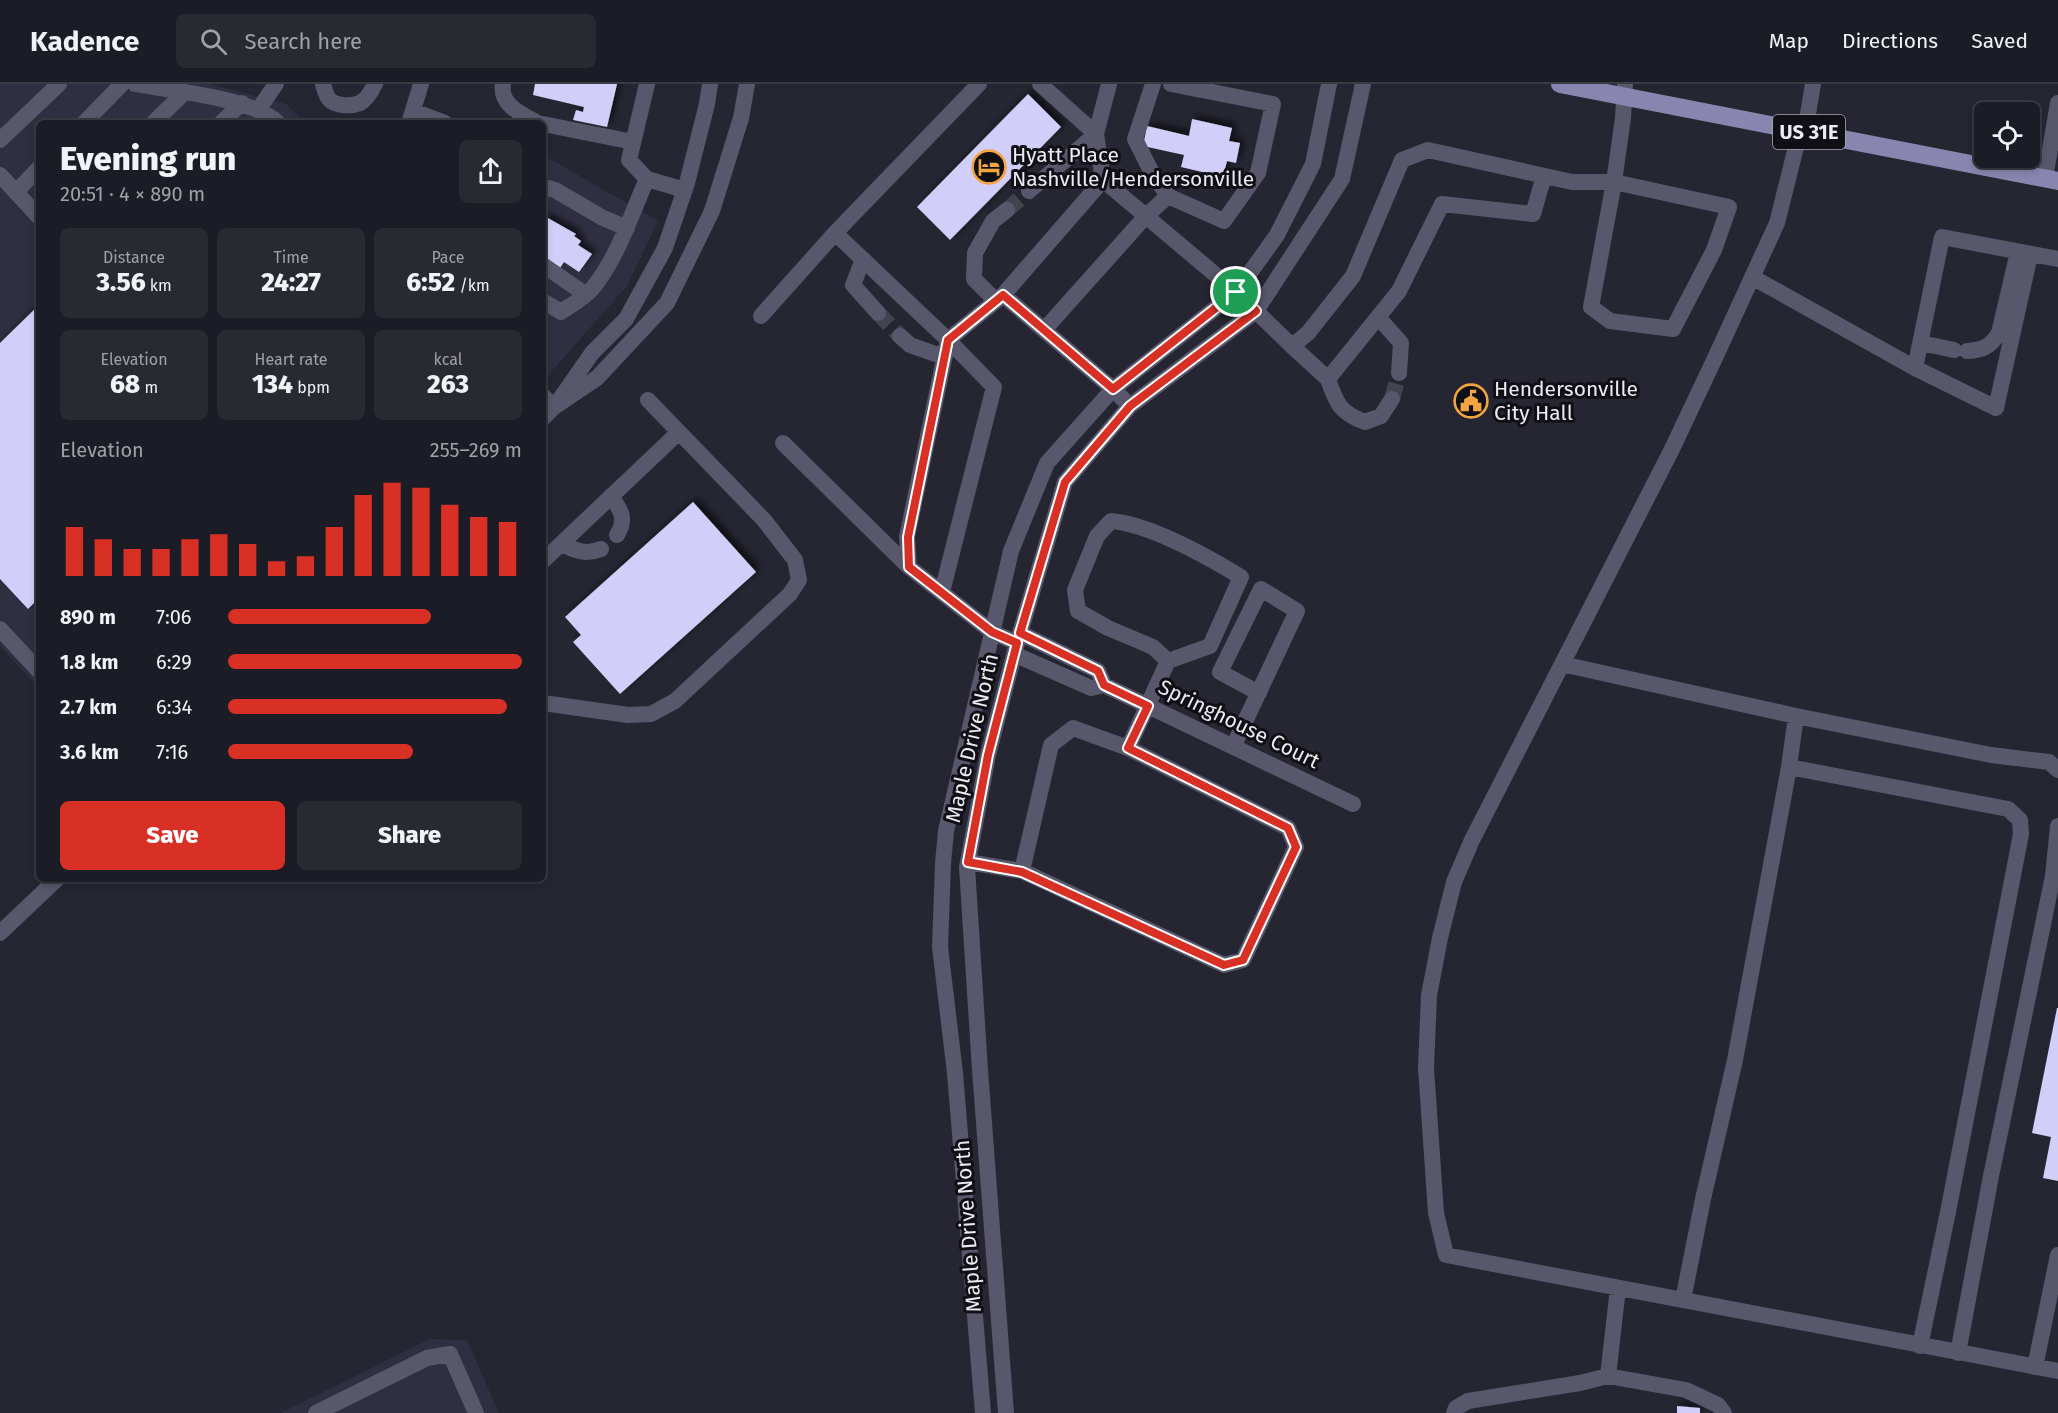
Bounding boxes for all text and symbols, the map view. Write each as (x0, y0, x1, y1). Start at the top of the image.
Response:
search box (176, 14, 596, 68)
text: Kadence (30, 25, 140, 58)
icon: search (197, 25, 230, 58)
text: Search here (245, 28, 362, 55)
text: Map (1769, 28, 1809, 54)
text: Directions (1842, 28, 1938, 54)
text: Saved (1971, 28, 2028, 54)
map controls (1974, 102, 2040, 168)
button: locate (1974, 102, 2040, 168)
road number: US 31E (1773, 115, 1845, 149)
text: Evening run (60, 139, 236, 179)
button: share (459, 140, 522, 203)
place label: Hyatt Place Nashville/Hendersonville (1012, 142, 1254, 192)
hotel icon: Hyatt Place Nashville/Hendersonville (971, 149, 1007, 185)
text: 20:51 · 4 × 890 m (60, 182, 205, 206)
text: Distance (103, 248, 165, 267)
text: Time (273, 248, 309, 267)
text: Pace (431, 248, 465, 267)
pin (1210, 266, 1261, 317)
text: 3.56 (96, 267, 146, 298)
text: 24:27 (261, 267, 321, 298)
text: 6:52 (406, 267, 455, 298)
icon: arrive (1219, 275, 1252, 308)
text: km (146, 276, 172, 295)
text: /km (455, 276, 490, 295)
text: Elevation (100, 350, 168, 369)
text: Heart rate (255, 350, 327, 369)
text: kcal (434, 350, 462, 369)
text: 68 (110, 369, 140, 400)
text: 134 (252, 369, 293, 400)
text: 263 (427, 369, 469, 400)
place label: Hendersonville City Hall (1494, 376, 1638, 426)
text: m (140, 378, 158, 397)
text: bpm (293, 378, 330, 397)
public building icon: Hendersonville City Hall (1453, 383, 1489, 419)
text: Elevation (60, 438, 144, 462)
text: 255–269 m (430, 438, 522, 462)
text: 890 m (60, 605, 116, 629)
text: 7:06 (156, 605, 192, 629)
text: 1.8 km (60, 650, 118, 674)
text: 6:29 (156, 650, 192, 674)
street label: Maple Drive North (940, 651, 1004, 825)
street label: Springhouse Court (1154, 674, 1324, 775)
text: 2.7 km (60, 695, 117, 719)
text: 6:34 (156, 695, 192, 719)
text: 3.6 km (60, 740, 119, 764)
text: 7:16 (156, 740, 188, 764)
button: Save (60, 801, 285, 870)
button: Share (297, 801, 522, 870)
street label: Maple Drive North (949, 1139, 987, 1313)

